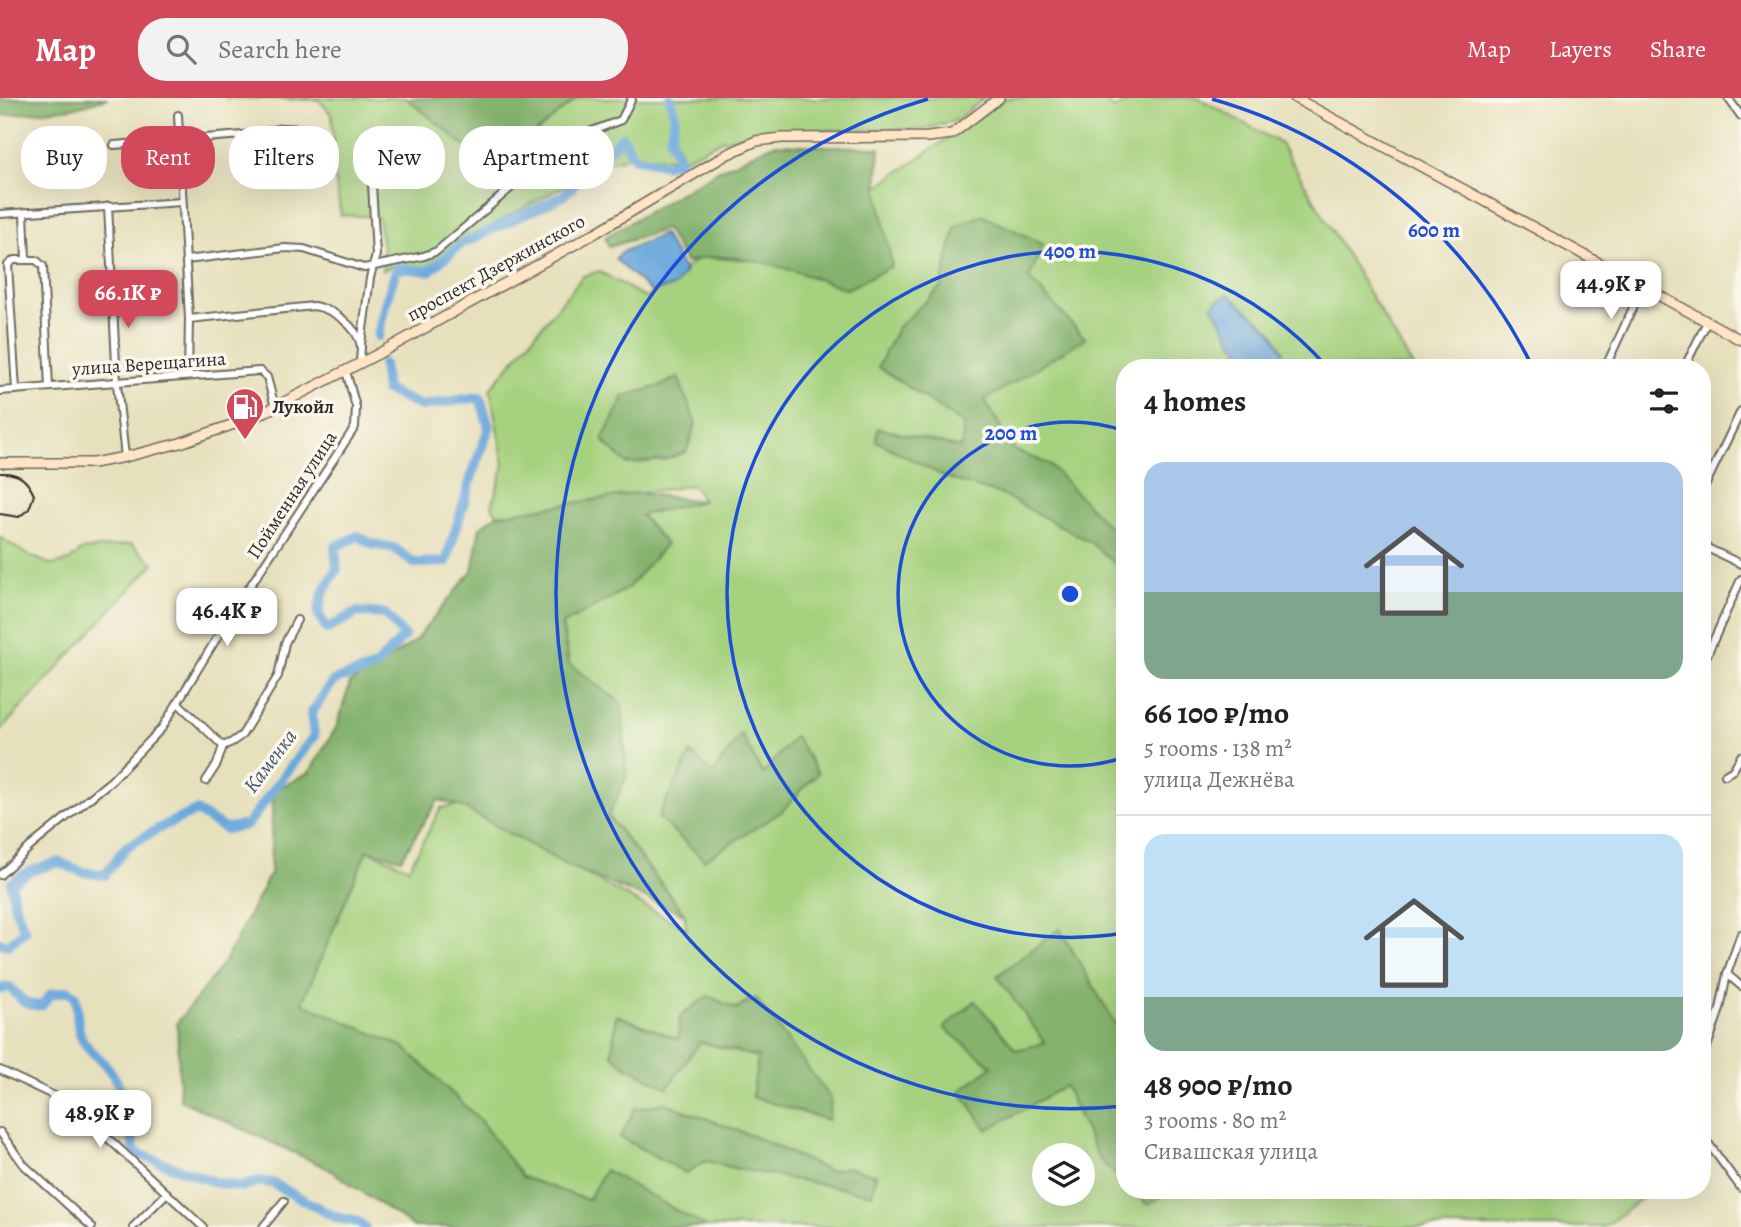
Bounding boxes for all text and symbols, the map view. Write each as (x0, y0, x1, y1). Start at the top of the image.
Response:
search box (138, 18, 628, 81)
text: Map (35, 27, 96, 72)
icon: search (162, 30, 200, 68)
text: Search here (218, 32, 342, 67)
text: Map (1467, 33, 1511, 65)
text: Layers (1549, 33, 1612, 65)
text: Share (1650, 33, 1706, 65)
chip: Buy (21, 126, 107, 189)
chip: Rent (121, 126, 215, 189)
chip: Filters (229, 126, 339, 189)
chip: New (353, 126, 445, 189)
chip: Apartment (459, 126, 614, 189)
street label: проспект Дзержинского (402, 208, 590, 328)
text: 600 m (1408, 216, 1460, 244)
text: 400 m (1044, 237, 1097, 265)
pin: 44.9K ₽ (1546, 262, 1676, 321)
text: 44.9K ₽ (1576, 268, 1646, 299)
pin: 66.1K ₽ (63, 271, 193, 330)
text: 66.1K ₽ (95, 277, 161, 308)
street label: улица Верещагина (70, 346, 227, 382)
text: 4 homes (1144, 381, 1246, 421)
icon: filters (1645, 382, 1683, 420)
fuel station icon: Лукойл (224, 386, 266, 441)
place label: Лукойл (272, 394, 334, 420)
text: 200 m (985, 419, 1038, 447)
street label: Пойменная улица (241, 426, 343, 564)
icon: home (1351, 508, 1477, 634)
centre of rings (1058, 582, 1082, 606)
pin: 46.4K ₽ (162, 588, 292, 648)
text: 46.4K ₽ (192, 595, 262, 626)
text: 66 100 ₽/mo (1144, 693, 1289, 733)
water label: Каменка (237, 723, 303, 799)
text: 5 rooms · 138 m² (1144, 733, 1292, 764)
text: улица Дежнёва (1144, 764, 1295, 795)
icon: home (1351, 880, 1477, 1006)
text: 48 900 ₽/mo (1144, 1065, 1293, 1105)
pin: 48.9K ₽ (35, 1090, 165, 1150)
text: 48.9K ₽ (65, 1097, 135, 1128)
text: 3 rooms · 80 m² (1144, 1105, 1286, 1136)
text: Сивашская улица (1144, 1136, 1318, 1167)
map controls (1032, 1143, 1095, 1206)
button: layers (1032, 1143, 1095, 1206)

